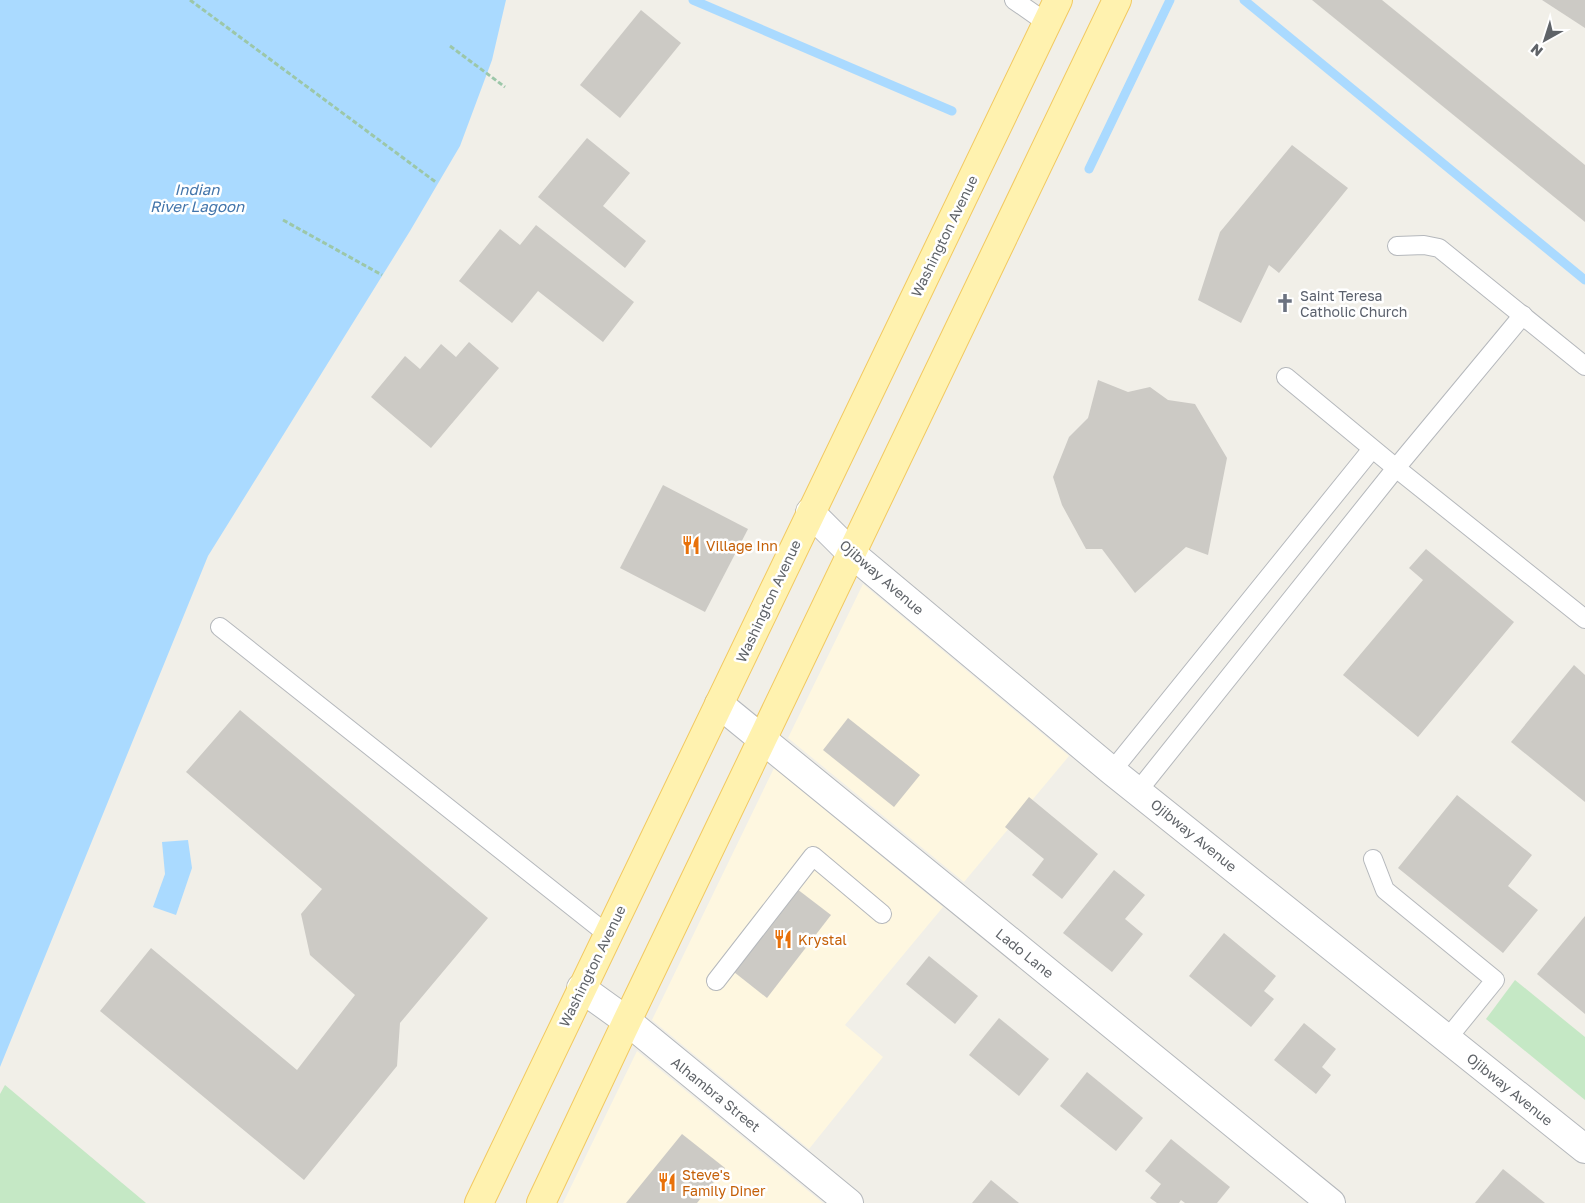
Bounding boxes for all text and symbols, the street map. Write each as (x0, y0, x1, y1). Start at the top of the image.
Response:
north arrow (1520, 15, 1570, 65)
text: N (1527, 41, 1546, 60)
street label: Washington Avenue (907, 172, 981, 300)
water label: Indian River Lagoon (150, 180, 245, 216)
place label: Saint Teresa Catholic Church (1300, 287, 1407, 320)
church icon: Saint Teresa Catholic Church (1274, 292, 1296, 314)
restaurant icon: Village Inn (680, 534, 702, 556)
street label: Ojibway Avenue (837, 536, 927, 618)
place label: Village Inn (706, 537, 778, 554)
street label: Washington Avenue (732, 537, 804, 665)
street label: Ojibway Avenue (1148, 795, 1240, 875)
street label: Washington Avenue (555, 902, 629, 1030)
street label: Lado Lane (993, 925, 1057, 981)
restaurant icon: Krystal (772, 928, 794, 950)
place label: Krystal (798, 931, 847, 948)
street label: Ojibway Avenue (1464, 1049, 1556, 1129)
street label: Alhambra Street (668, 1053, 764, 1135)
place label: Steve's Family Diner (682, 1166, 766, 1199)
restaurant icon: Steve's Family Diner (656, 1171, 678, 1193)

